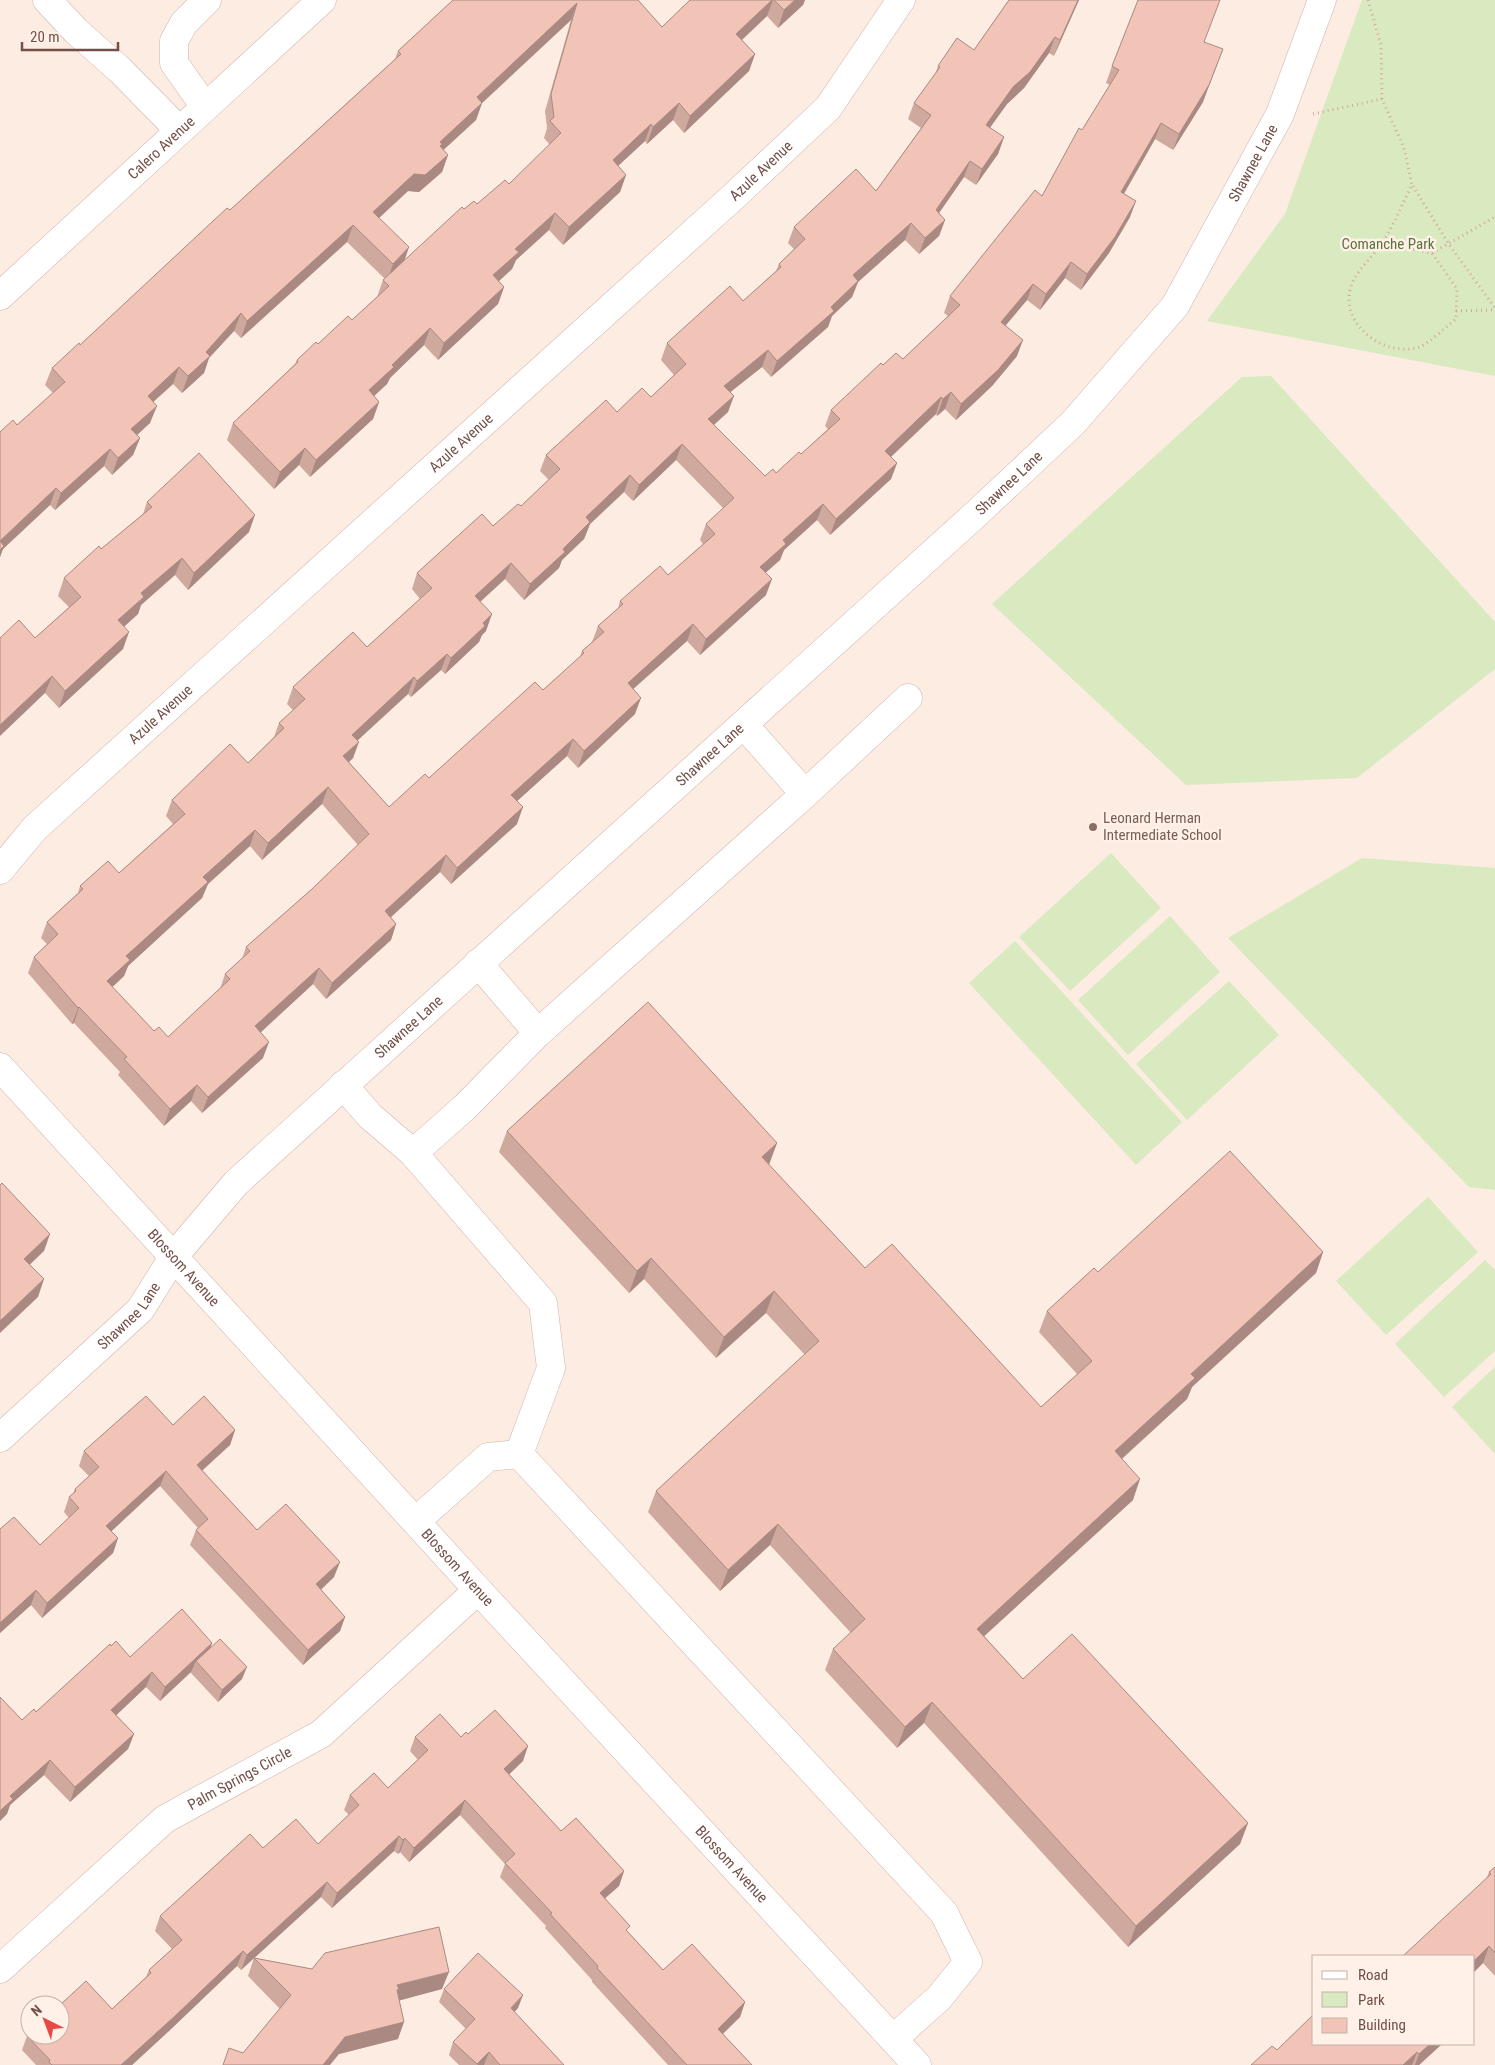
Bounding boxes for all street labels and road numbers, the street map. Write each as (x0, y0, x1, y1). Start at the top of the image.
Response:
street label: Calero Avenue (124, 112, 199, 183)
street label: Shawnee Lane (1225, 121, 1282, 205)
street label: Azule Avenue (726, 137, 796, 205)
street label: Azule Avenue (425, 409, 497, 476)
street label: Shawnee Lane (972, 447, 1046, 519)
street label: Azule Avenue (125, 681, 196, 748)
street label: Shawnee Lane (672, 719, 747, 790)
street label: Shawnee Lane (371, 992, 446, 1062)
street label: Blossom Avenue (144, 1225, 223, 1310)
street label: Shawnee Lane (94, 1279, 164, 1353)
street label: Blossom Avenue (418, 1525, 497, 1610)
street label: Palm Springs Circle (185, 1743, 295, 1814)
street label: Blossom Avenue (691, 1822, 771, 1907)

